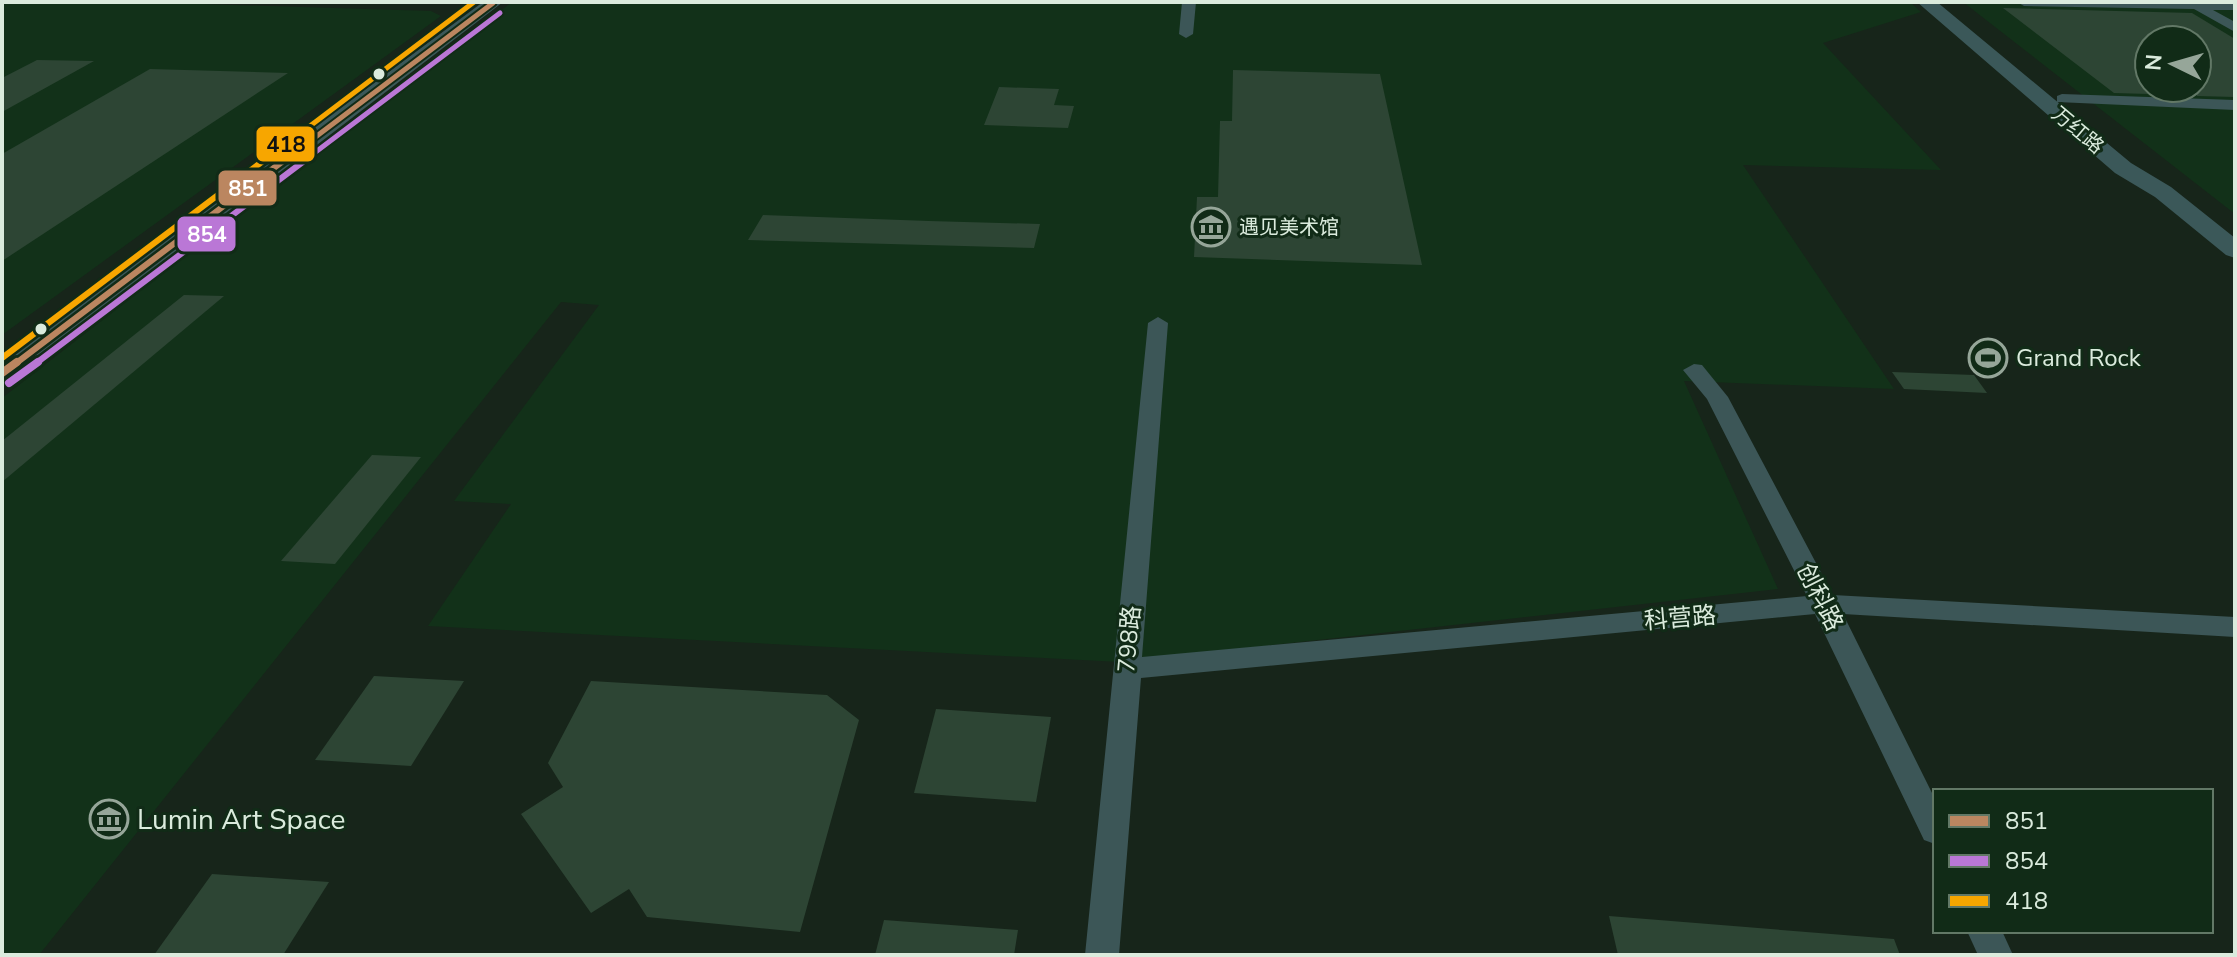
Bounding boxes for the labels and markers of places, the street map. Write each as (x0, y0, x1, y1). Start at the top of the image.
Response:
unlabelled marker (371, 66, 387, 82)
museum icon: 遇见美术馆 (1190, 206, 1232, 248)
place label: 遇见美术馆 (1239, 214, 1339, 241)
unlabelled marker (33, 321, 49, 337)
sports icon: Grand Rock (1967, 337, 2009, 379)
place label: Grand Rock (2016, 342, 2142, 374)
museum icon: Lumin Art Space (88, 798, 130, 840)
place label: Lumin Art Space (137, 801, 345, 839)

